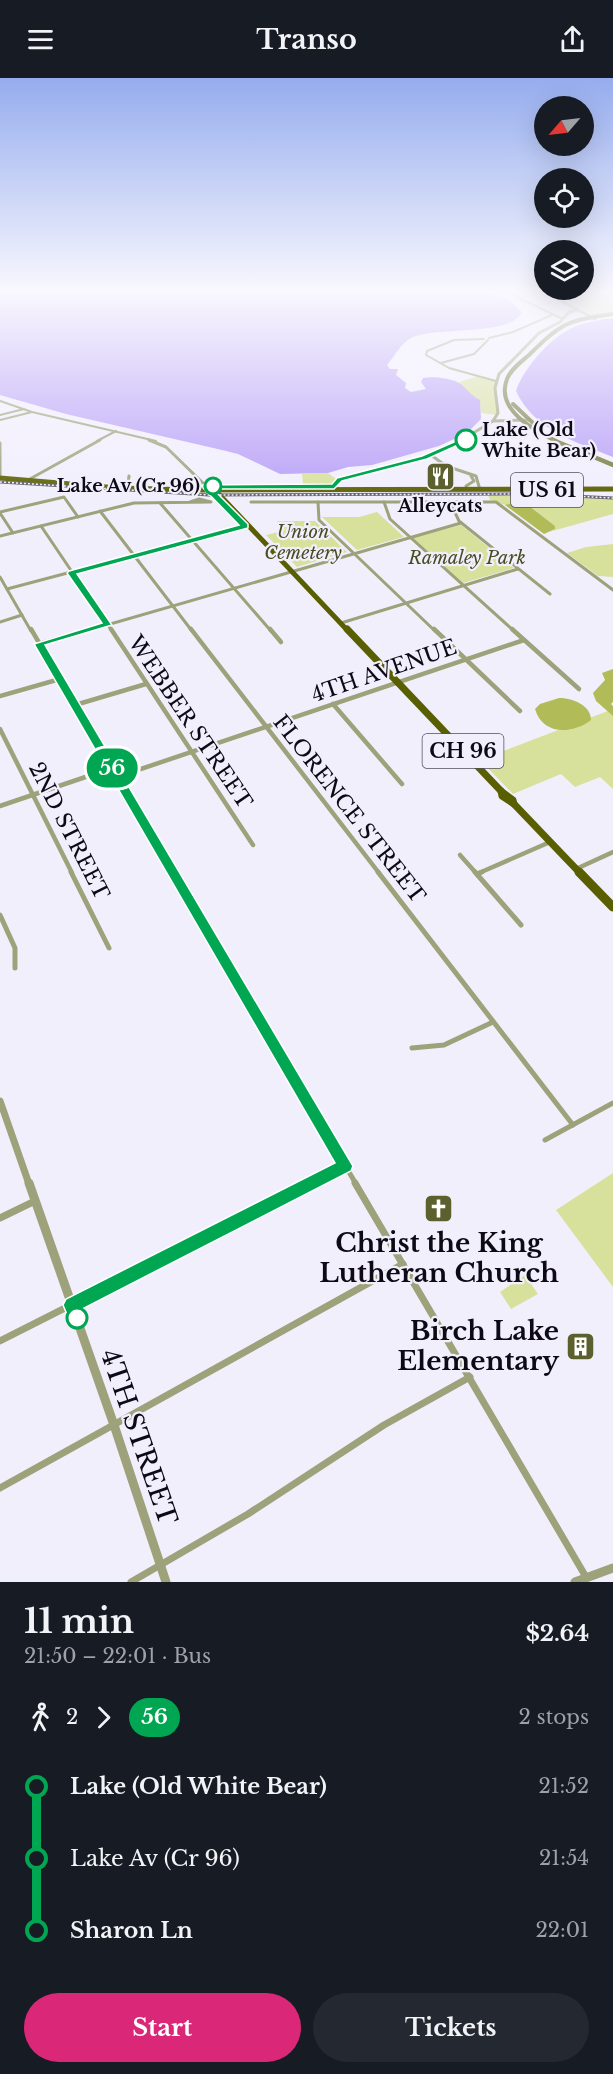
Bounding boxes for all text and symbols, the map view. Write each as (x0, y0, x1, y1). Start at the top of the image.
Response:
icon: menu (24, 23, 57, 56)
text: Transo (256, 23, 357, 56)
icon: share (556, 23, 589, 56)
north arrow (534, 96, 594, 156)
map controls (534, 96, 594, 300)
button: locate (534, 168, 594, 228)
button: layers (534, 240, 594, 300)
place label: Lake (Old White Bear) (481, 419, 596, 462)
marker: Lake (Old White Bear) (455, 429, 477, 451)
restaurant icon: Alleycats (424, 461, 456, 493)
road number: US 61 (511, 473, 583, 507)
place label: Lake Av (Cr 96) (57, 475, 200, 497)
marker: Lake Av (Cr 96) (204, 477, 222, 495)
place label: Alleycats (397, 495, 482, 517)
park label: Union Cemetery (264, 521, 342, 564)
park label: Ramaley Park (407, 547, 526, 569)
street label: WEBBER STREET (122, 630, 258, 814)
street label: 4TH AVENUE (308, 634, 460, 708)
street label: FLORENCE STREET (267, 710, 431, 908)
road number: CH 96 (422, 734, 504, 768)
line badge: 56 (85, 748, 139, 788)
text: 56 (99, 755, 125, 781)
street label: 2ND STREET (23, 758, 115, 904)
church icon: Christ the King Lutheran Church (423, 1193, 455, 1225)
place label: Christ the King Lutheran Church (319, 1227, 559, 1289)
unlabelled marker (66, 1307, 88, 1329)
place label: Birch Lake Elementary (397, 1315, 559, 1377)
building icon: Birch Lake Elementary (564, 1330, 596, 1362)
street label: 4TH STREET (94, 1345, 184, 1529)
text: 11 min (24, 1601, 134, 1642)
text: $2.64 (526, 1620, 589, 1647)
text: 21:50 – 22:01 · Bus (24, 1644, 211, 1668)
icon: walk (24, 1701, 57, 1734)
icon: forward (87, 1701, 120, 1734)
text: 56 (141, 1704, 168, 1730)
text: 2 (66, 1705, 78, 1729)
text: 2 stops (519, 1705, 589, 1729)
text: Lake (Old White Bear) (70, 1773, 327, 1800)
text: 21:52 (538, 1774, 589, 1798)
text: Lake Av (Cr 96) (70, 1845, 240, 1872)
text: 21:54 (539, 1846, 589, 1870)
text: Sharon Ln (70, 1917, 193, 1944)
text: 22:01 (535, 1918, 589, 1942)
button: Start (24, 1993, 301, 2062)
button: Tickets (313, 1993, 589, 2062)

